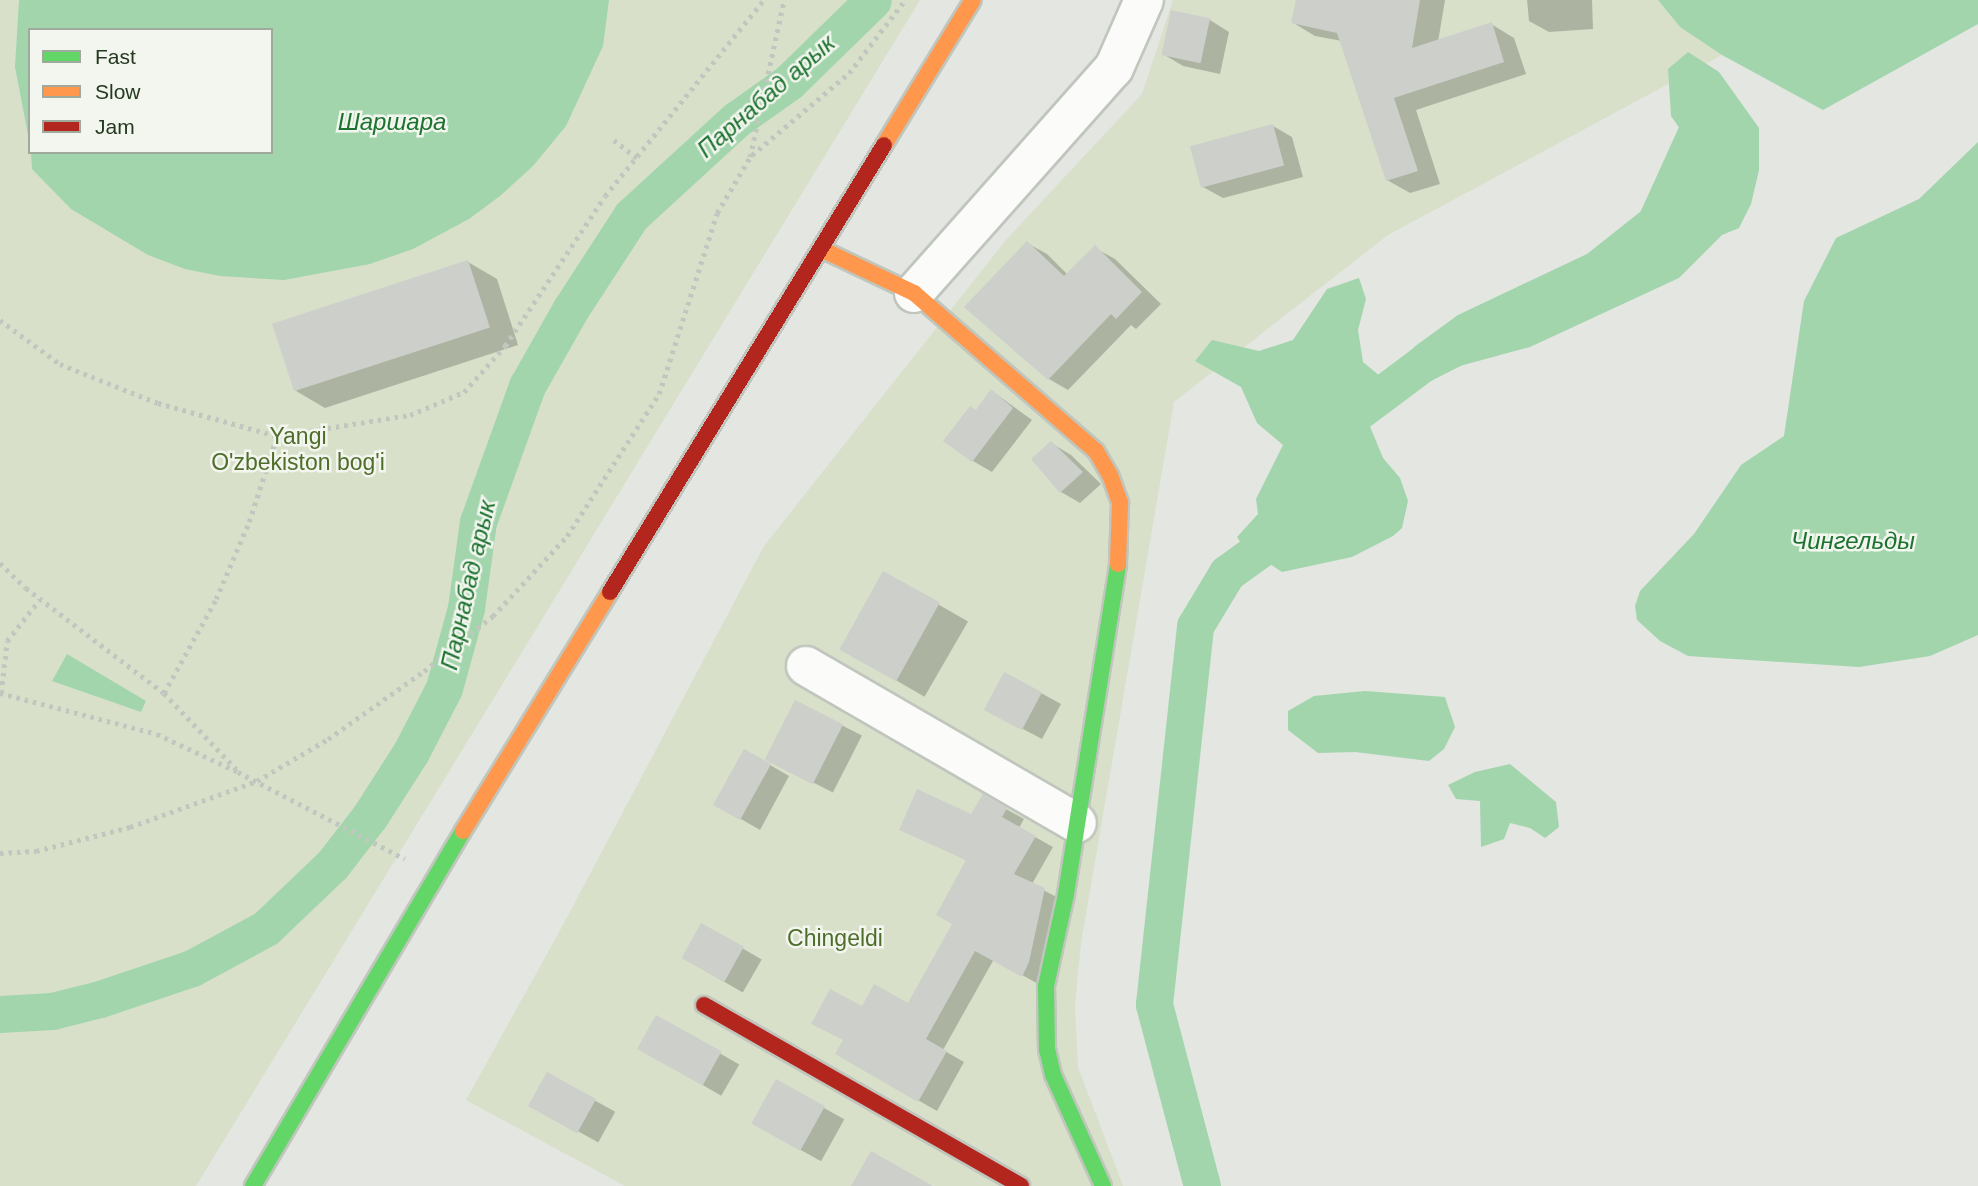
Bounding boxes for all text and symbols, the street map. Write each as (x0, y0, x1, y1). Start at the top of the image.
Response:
legend (28, 28, 273, 154)
water label: Парнабад арык (691, 28, 841, 164)
text: Fast (95, 45, 136, 68)
text: Slow (95, 80, 141, 103)
water label: Шаршара (338, 108, 446, 136)
text: Jam (95, 115, 135, 138)
park label: Yangi O'zbekiston bog'i (211, 422, 385, 476)
water label: Парнабад арык (434, 497, 502, 673)
water label: Чингельды (1791, 527, 1915, 555)
park label: Chingeldi (787, 924, 883, 952)

